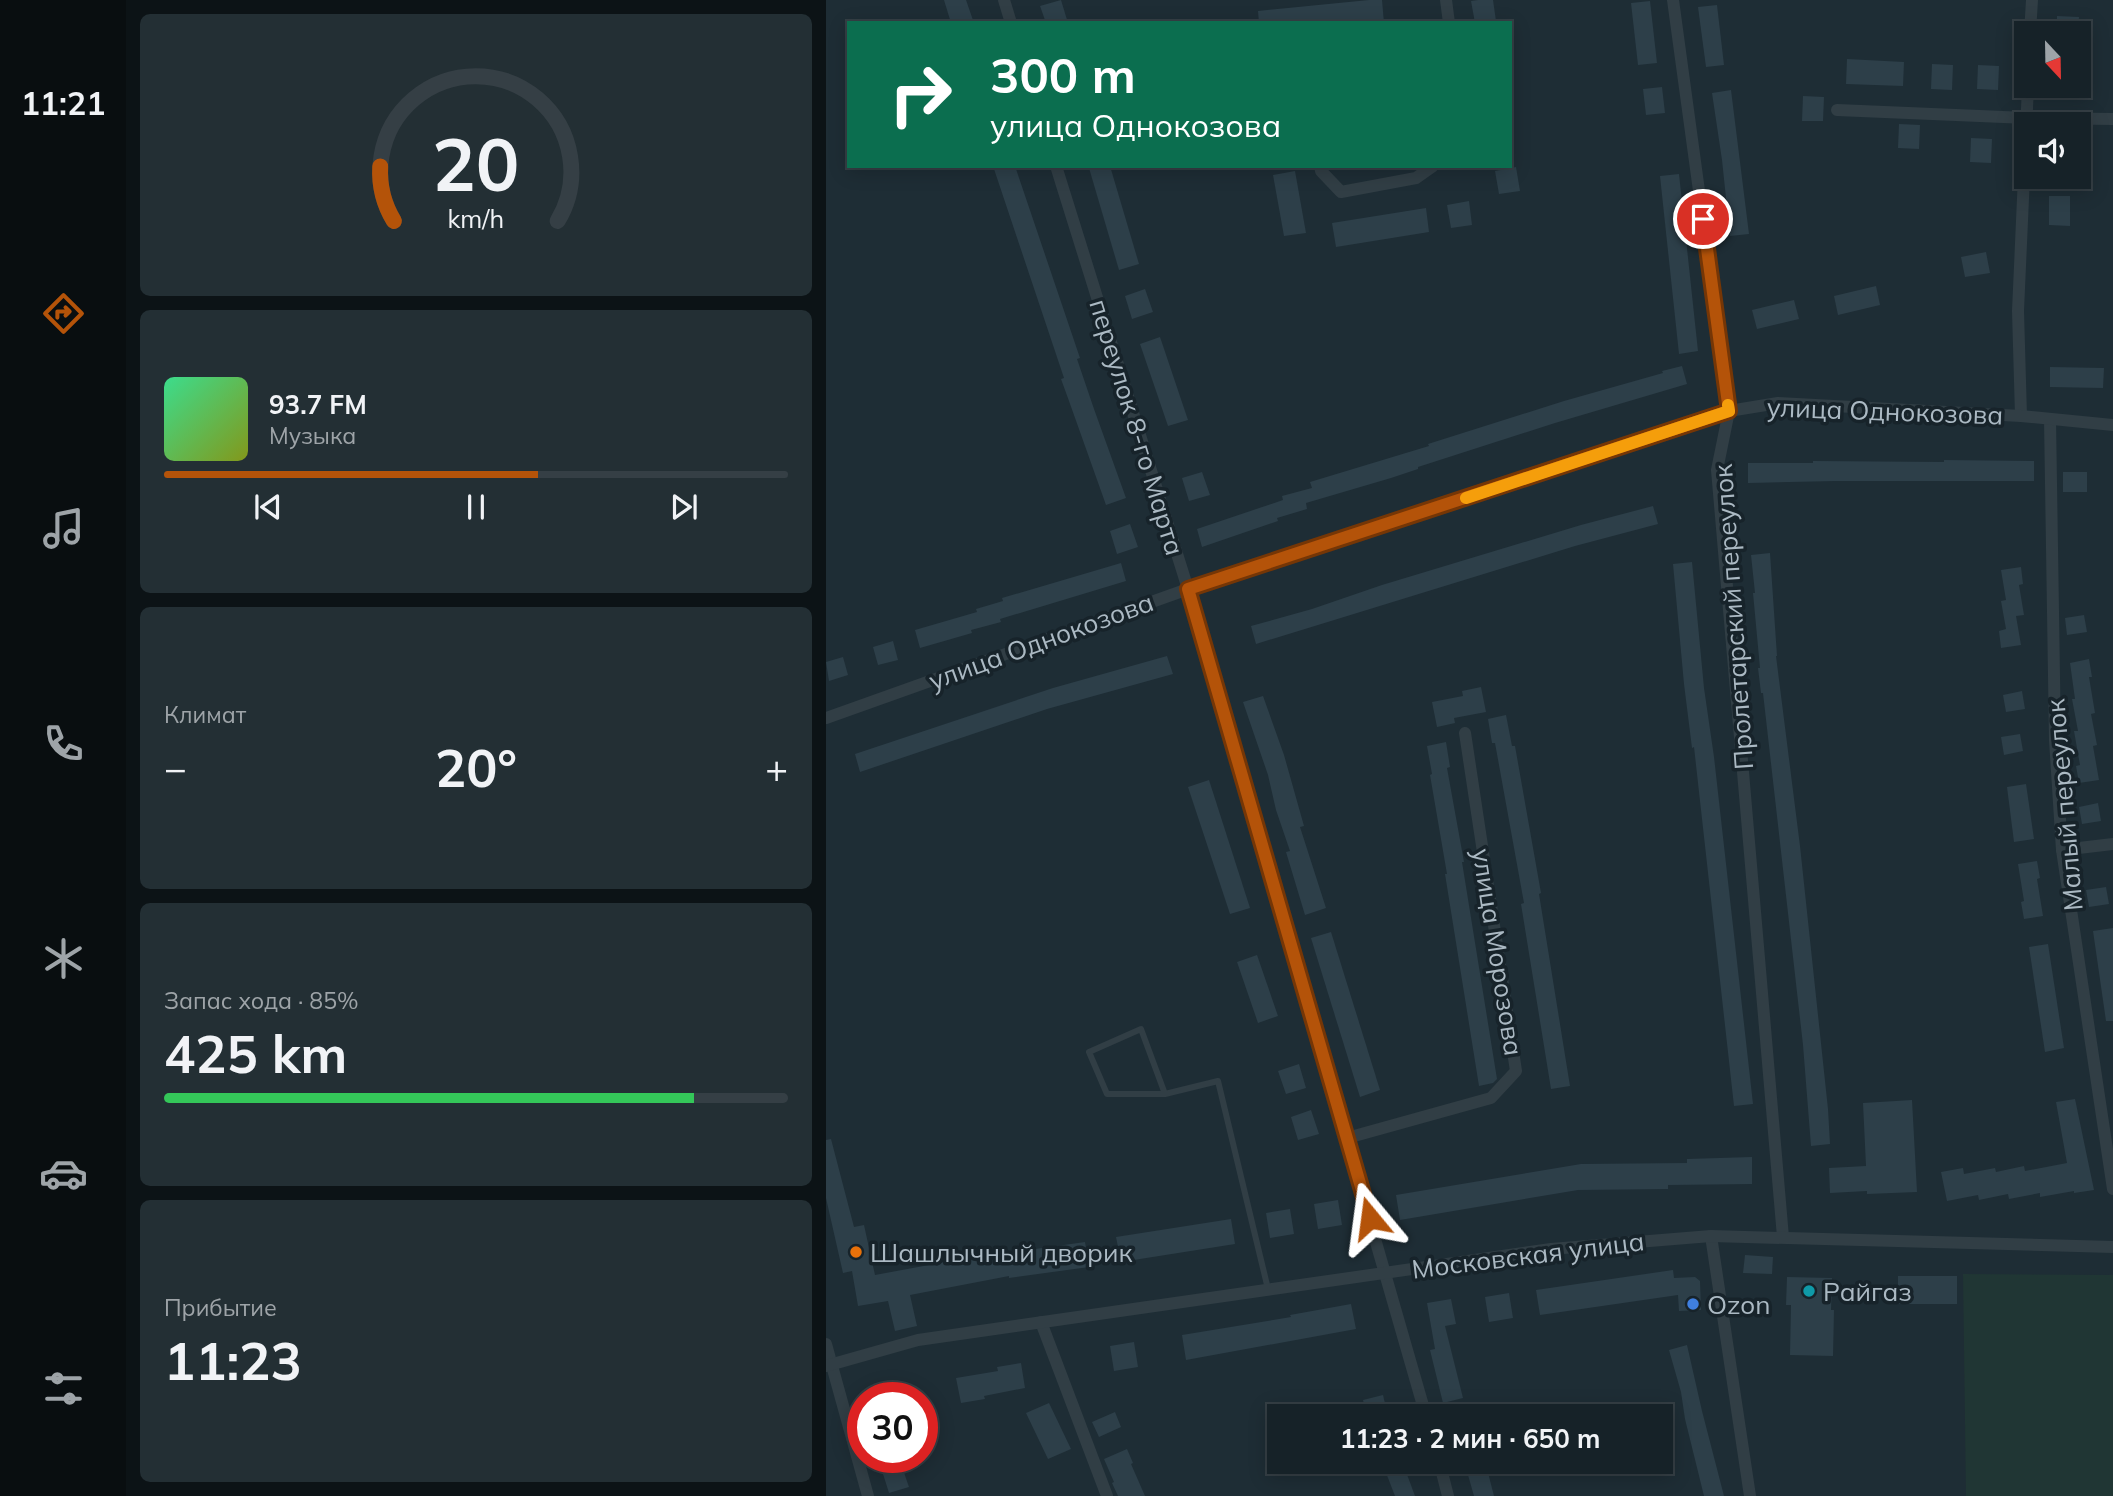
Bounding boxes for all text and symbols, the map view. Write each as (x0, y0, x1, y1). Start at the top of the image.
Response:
north arrow (2014, 21, 2091, 98)
map controls (2014, 21, 2091, 189)
text: 300 m (990, 44, 1136, 105)
icon: right (875, 49, 966, 140)
text: 11:21 (21, 83, 105, 123)
text: улица Однокозова (990, 105, 1281, 145)
button: sound (2014, 112, 2091, 189)
text: 20 (432, 119, 520, 210)
pin (1673, 189, 1733, 249)
icon: arrive (1684, 200, 1722, 238)
text: km/h (448, 203, 504, 234)
icon: directions (39, 289, 88, 338)
street label: переулок 8-го Марта (1082, 295, 1192, 559)
text: 93.7 FM (269, 388, 367, 421)
street label: улица Однокозова (1766, 390, 2004, 432)
text: Музыка (269, 421, 356, 450)
street label: Пролетарский переулок (1706, 463, 1760, 771)
icon: previous (249, 488, 287, 526)
icon: pause (457, 488, 495, 526)
icon: next (665, 488, 703, 526)
icon: music (39, 504, 88, 553)
street label: улица Однокозова (924, 585, 1158, 697)
street label: Малый переулок (2038, 698, 2090, 912)
text: Климат (164, 700, 246, 729)
icon: phone (39, 719, 88, 768)
text: 20° (435, 735, 517, 800)
text: − (164, 744, 187, 792)
text: + (765, 744, 788, 792)
street label: улица Морозова (1465, 846, 1531, 1058)
icon: climate (39, 934, 88, 983)
text: Запас хода · 85% (164, 986, 359, 1015)
text: 425 km (164, 1021, 347, 1086)
icon: car (39, 1149, 88, 1198)
position arrow (1333, 1181, 1407, 1255)
street label: Московская улица (1410, 1224, 1646, 1286)
place label: Шашлычный дворик (870, 1236, 1132, 1269)
marker: Шашлычный дворик (848, 1244, 864, 1260)
place label: Райгаз (1823, 1275, 1912, 1308)
marker: Райгаз (1801, 1283, 1817, 1299)
place label: Ozon (1707, 1288, 1770, 1321)
text: Прибытие (164, 1293, 277, 1322)
marker: Ozon (1685, 1296, 1701, 1312)
text: 11:23 (164, 1328, 302, 1393)
icon: filters (39, 1364, 88, 1413)
speed limit sign: 30 (847, 1382, 938, 1473)
text: 11:23 · 2 мин · 650 m (1340, 1422, 1600, 1455)

